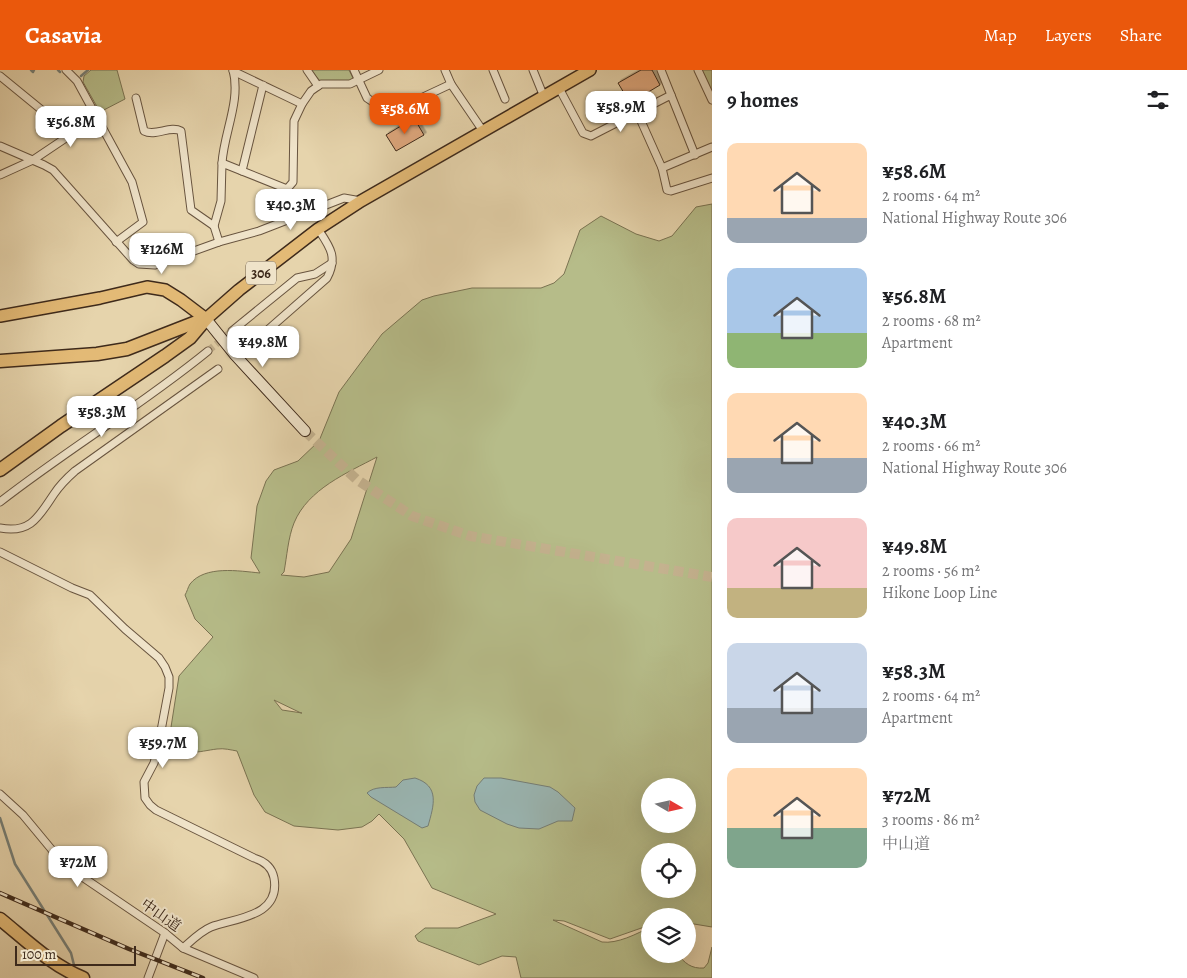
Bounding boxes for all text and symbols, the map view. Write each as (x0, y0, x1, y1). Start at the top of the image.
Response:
text: Casavia (25, 19, 102, 51)
text: Map (984, 23, 1017, 47)
text: Layers (1045, 23, 1092, 47)
text: Share (1120, 23, 1162, 47)
text: 9 homes (727, 86, 798, 114)
icon: filters (1144, 86, 1172, 114)
pin: ¥58.9M (580, 90, 662, 133)
pin: ¥58.6M (364, 92, 446, 135)
text: ¥58.9M (597, 96, 645, 118)
text: ¥58.6M (380, 98, 430, 120)
pin: ¥56.8M (30, 106, 112, 148)
text: ¥56.8M (46, 111, 96, 133)
text: ¥58.6M (882, 157, 946, 185)
icon: home (767, 163, 827, 223)
text: 2 rooms · 64 m² (882, 185, 980, 207)
pin: ¥40.3M (250, 189, 332, 231)
text: ¥40.3M (266, 194, 316, 216)
text: National Highway Route 306 (882, 207, 1067, 229)
pin: ¥126M (127, 232, 197, 275)
text: ¥126M (140, 238, 184, 260)
road number: 306 (246, 262, 276, 284)
text: ¥56.8M (882, 282, 946, 310)
icon: home (767, 288, 827, 348)
text: 2 rooms · 68 m² (882, 310, 981, 332)
pin: ¥49.8M (222, 326, 304, 368)
text: ¥49.8M (238, 331, 288, 353)
text: Apartment (882, 332, 953, 354)
pin: ¥58.3M (61, 396, 143, 438)
text: ¥58.3M (78, 401, 126, 423)
text: ¥40.3M (882, 407, 947, 435)
icon: home (767, 413, 827, 473)
text: 2 rooms · 66 m² (882, 435, 980, 457)
text: National Highway Route 306 (882, 457, 1067, 479)
text: ¥49.8M (882, 532, 947, 560)
icon: home (767, 538, 827, 598)
text: 2 rooms · 56 m² (882, 560, 980, 582)
text: Hikone Loop Line (882, 582, 997, 604)
text: ¥58.3M (882, 657, 946, 685)
icon: home (767, 663, 827, 723)
text: 2 rooms · 64 m² (882, 685, 980, 707)
text: Apartment (882, 707, 953, 729)
pin: ¥59.7M (122, 726, 204, 769)
text: ¥59.7M (139, 732, 187, 754)
north arrow (641, 778, 696, 832)
map controls (641, 778, 696, 963)
text: ¥72M (882, 781, 931, 809)
icon: home (767, 788, 827, 848)
text: 3 rooms · 86 m² (882, 809, 980, 831)
text: 中山道 (882, 833, 930, 855)
button: locate (641, 843, 696, 898)
pin: ¥72M (48, 846, 108, 888)
text: ¥72M (59, 851, 97, 873)
street label: 中山道 (137, 894, 185, 936)
button: layers (641, 908, 696, 963)
scale bar (15, 943, 136, 966)
text: 100 m (22, 945, 56, 964)

